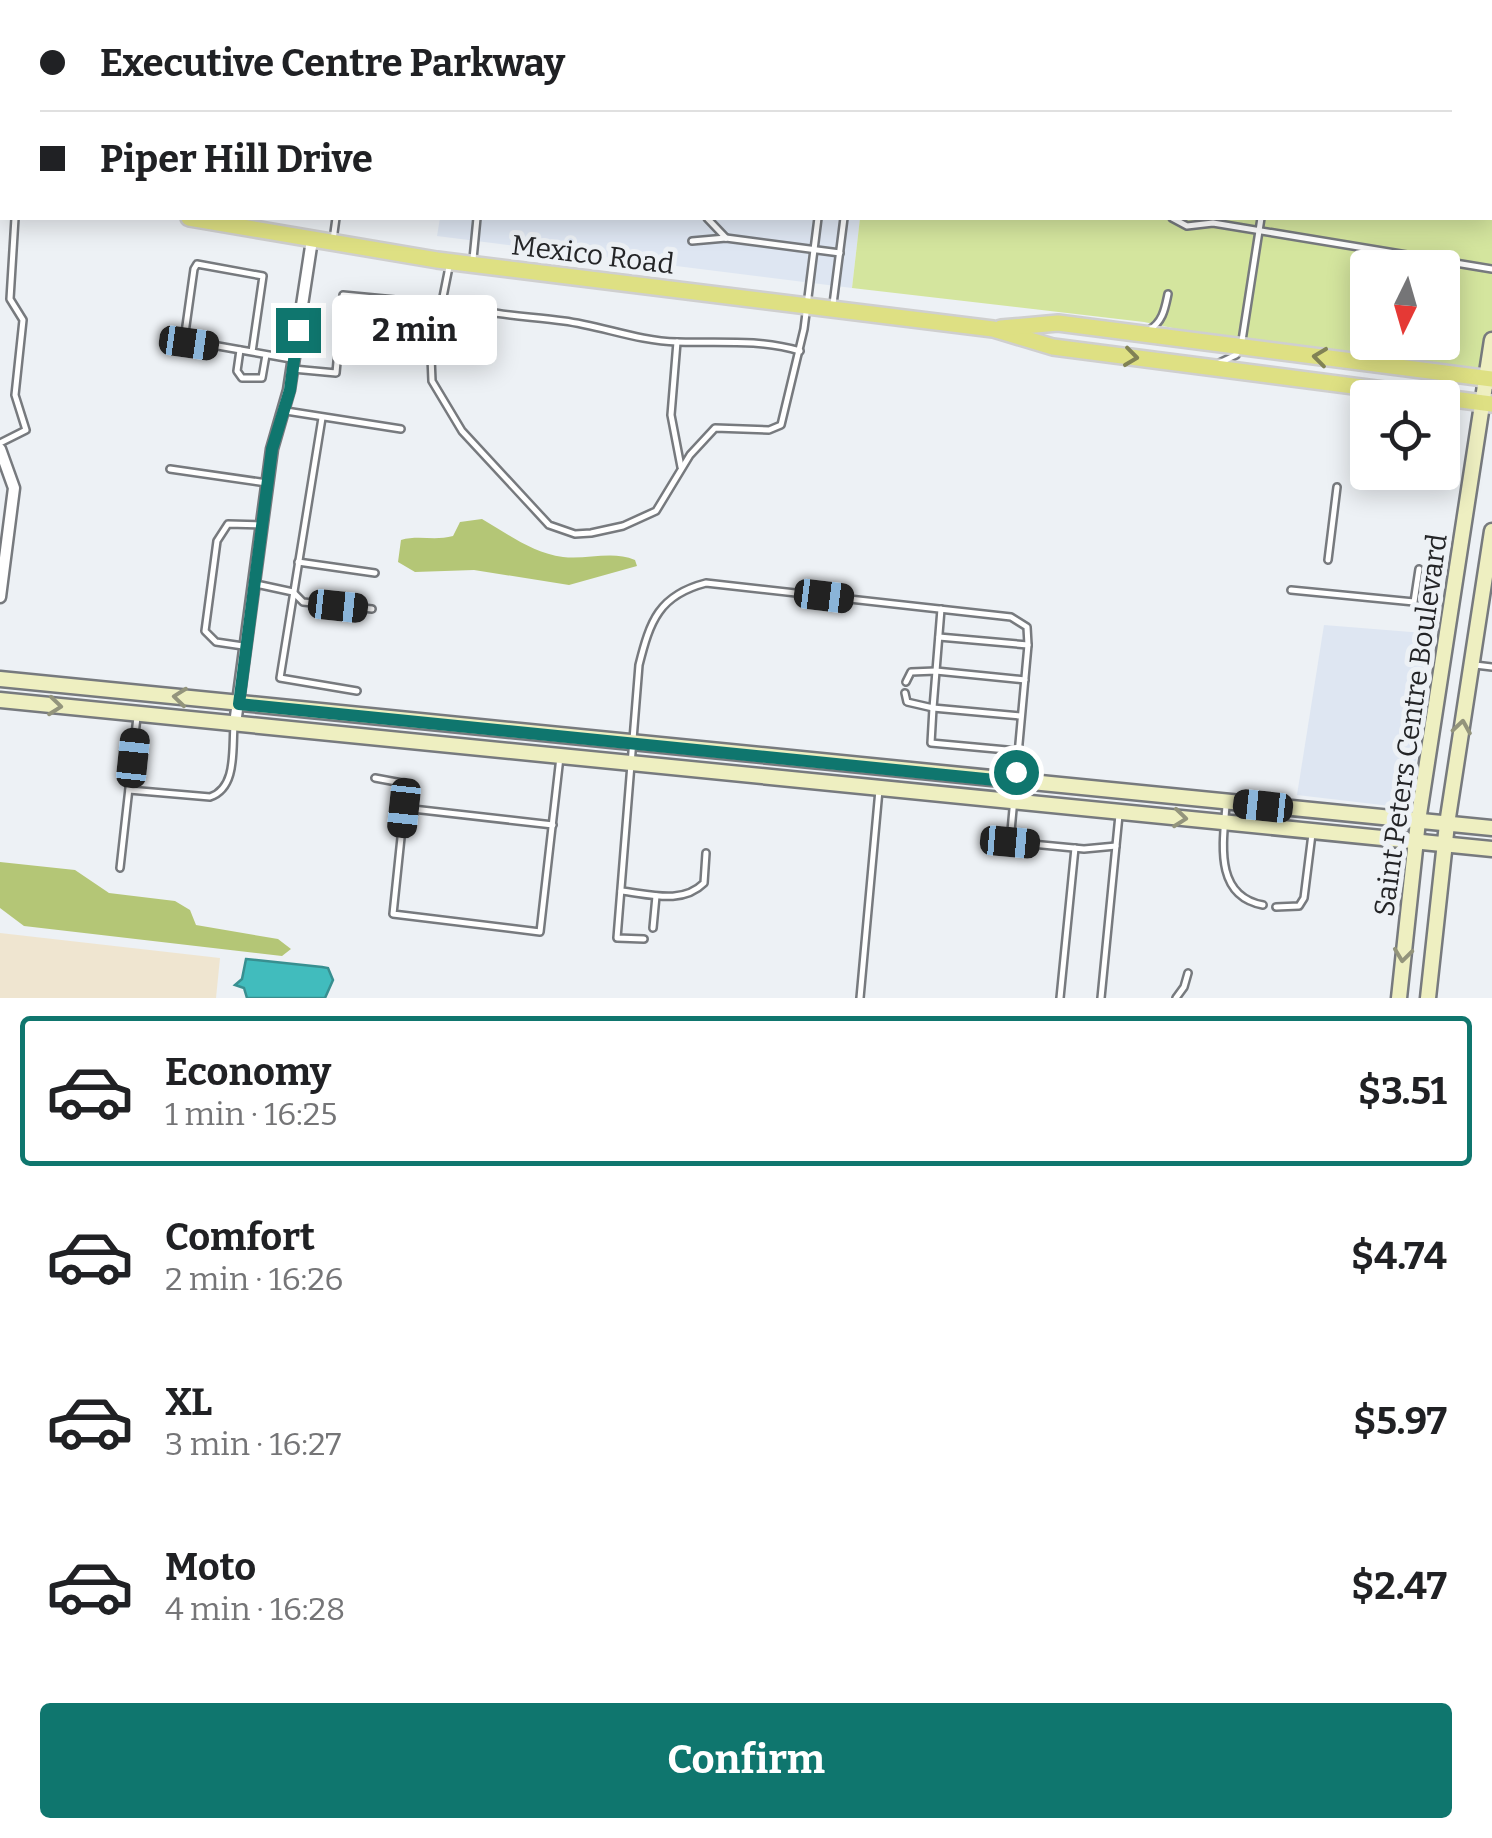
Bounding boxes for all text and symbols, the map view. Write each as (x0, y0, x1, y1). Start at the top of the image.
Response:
text: Executive Centre Parkway (100, 40, 565, 86)
text: Piper Hill Drive (100, 136, 373, 182)
street label: Mexico Road (510, 228, 676, 281)
north arrow (1350, 250, 1460, 360)
map controls (1350, 250, 1460, 490)
callout: 2 min (333, 295, 498, 365)
route end (276, 308, 321, 353)
text: 2 min (372, 311, 457, 349)
car (157, 324, 221, 362)
one-way arrow (1123, 346, 1140, 367)
one-way arrow (1312, 348, 1329, 369)
button: locate (1350, 380, 1460, 490)
street label: Saint Peters Centre Boulevard (1367, 532, 1454, 918)
car (792, 577, 856, 615)
car (307, 588, 369, 624)
one-way arrow (172, 687, 188, 709)
one-way arrow (47, 694, 63, 716)
one-way arrow (1451, 719, 1472, 736)
car (115, 727, 151, 789)
route start (994, 750, 1039, 795)
car (386, 777, 422, 839)
car (1232, 788, 1294, 824)
one-way arrow (1173, 807, 1189, 828)
car (979, 824, 1041, 860)
one-way arrow (1393, 948, 1414, 964)
icon: car (45, 1046, 135, 1136)
text: Economy (165, 1049, 331, 1095)
text: $3.51 (1358, 1068, 1447, 1114)
text: 1 min · 16:25 (165, 1095, 337, 1133)
icon: car (45, 1211, 135, 1301)
text: Comfort (165, 1214, 315, 1260)
text: $4.74 (1351, 1233, 1447, 1279)
text: 2 min · 16:26 (165, 1260, 343, 1298)
icon: car (45, 1376, 135, 1466)
text: XL (165, 1379, 212, 1425)
text: $5.97 (1353, 1398, 1447, 1444)
text: 3 min · 16:27 (165, 1425, 341, 1463)
icon: car (45, 1541, 135, 1631)
text: Moto (165, 1544, 256, 1590)
text: $2.47 (1351, 1563, 1447, 1609)
text: 4 min · 16:28 (165, 1590, 345, 1628)
button: Confirm (40, 1703, 1452, 1818)

